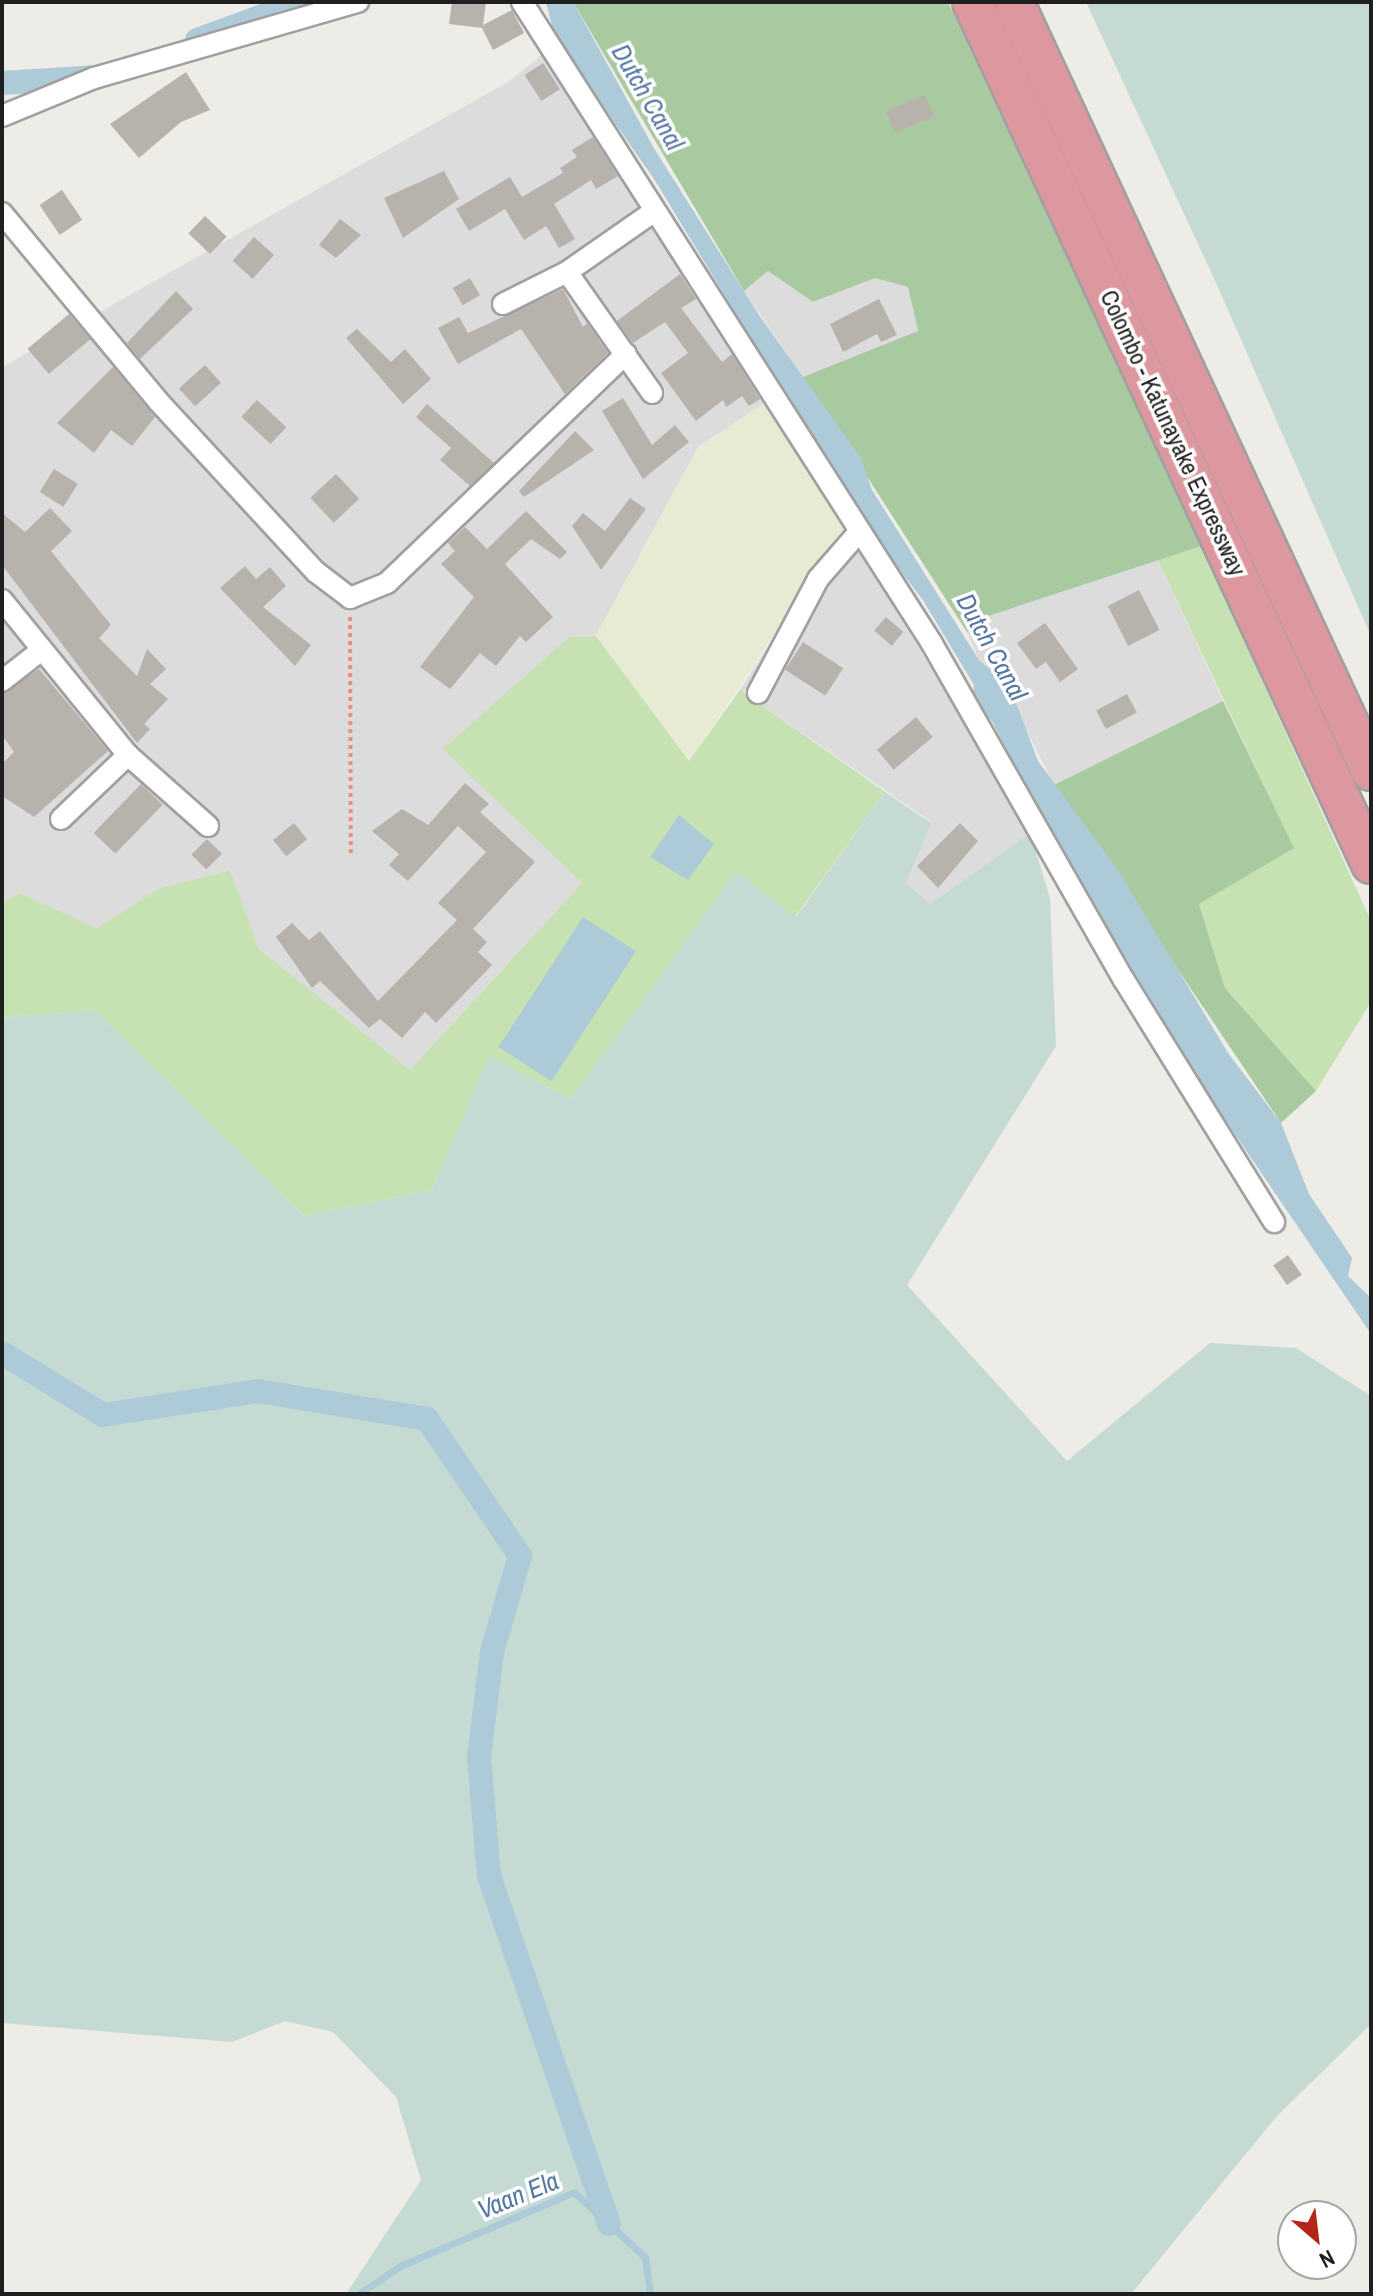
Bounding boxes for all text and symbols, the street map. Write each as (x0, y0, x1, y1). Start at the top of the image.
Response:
water label: Dutch Canal (605, 38, 691, 156)
street label: Colombo - Katunayake Expressway (1094, 286, 1252, 580)
water label: Dutch Canal (950, 588, 1034, 706)
water label: Vaan Ela (473, 2165, 563, 2225)
north arrow (1277, 2200, 1357, 2280)
text: N (1315, 2243, 1340, 2276)

